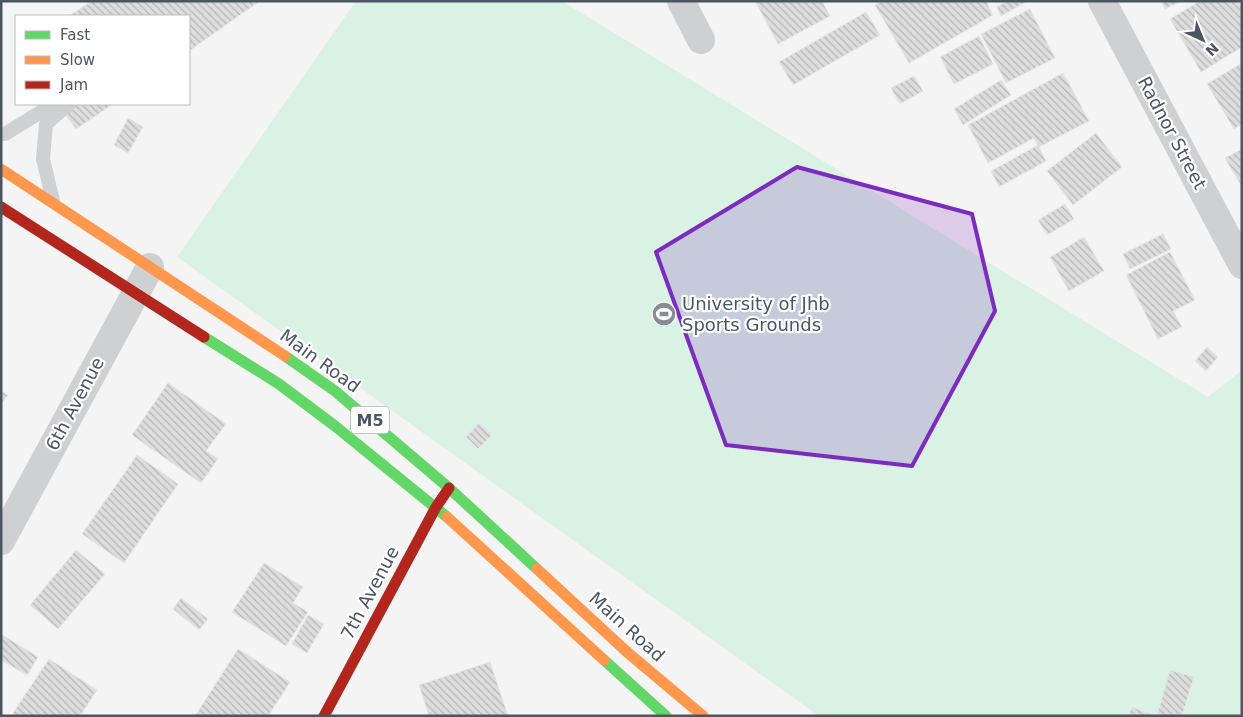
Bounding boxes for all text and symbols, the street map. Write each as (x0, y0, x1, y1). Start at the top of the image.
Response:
legend (15, 15, 190, 105)
north arrow (1178, 15, 1228, 65)
text: Fast (60, 26, 90, 44)
text: N (1202, 40, 1222, 59)
text: Slow (60, 51, 95, 69)
street label: Radnor Street (1134, 73, 1211, 193)
text: Jam (59, 76, 88, 94)
place label: University of Jhb Sports Grounds (682, 293, 830, 335)
sports icon: University of Jhb Sports Grounds (651, 301, 677, 327)
street label: Main Road (276, 325, 364, 397)
street label: 6th Avenue (41, 354, 108, 454)
road number: M5 (351, 406, 389, 434)
street label: 7th Avenue (336, 543, 403, 643)
street label: Main Road (585, 587, 669, 666)

